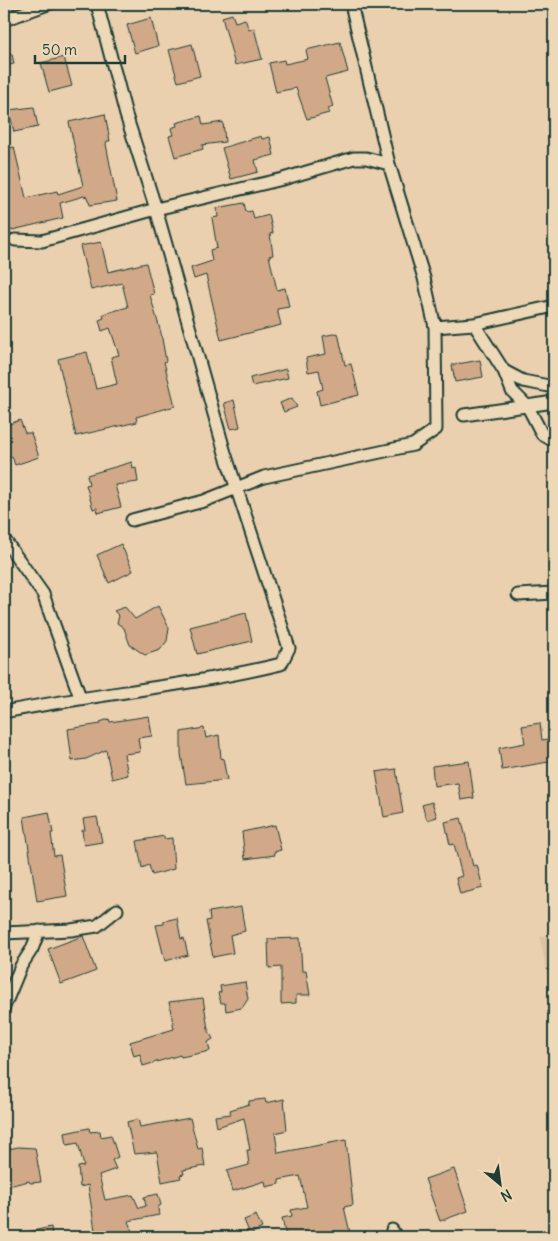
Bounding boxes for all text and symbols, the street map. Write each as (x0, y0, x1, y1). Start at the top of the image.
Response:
scale bar (35, 32, 125, 64)
text: 50 m (42, 40, 77, 59)
north arrow (476, 1158, 526, 1208)
text: N (498, 1185, 515, 1206)

